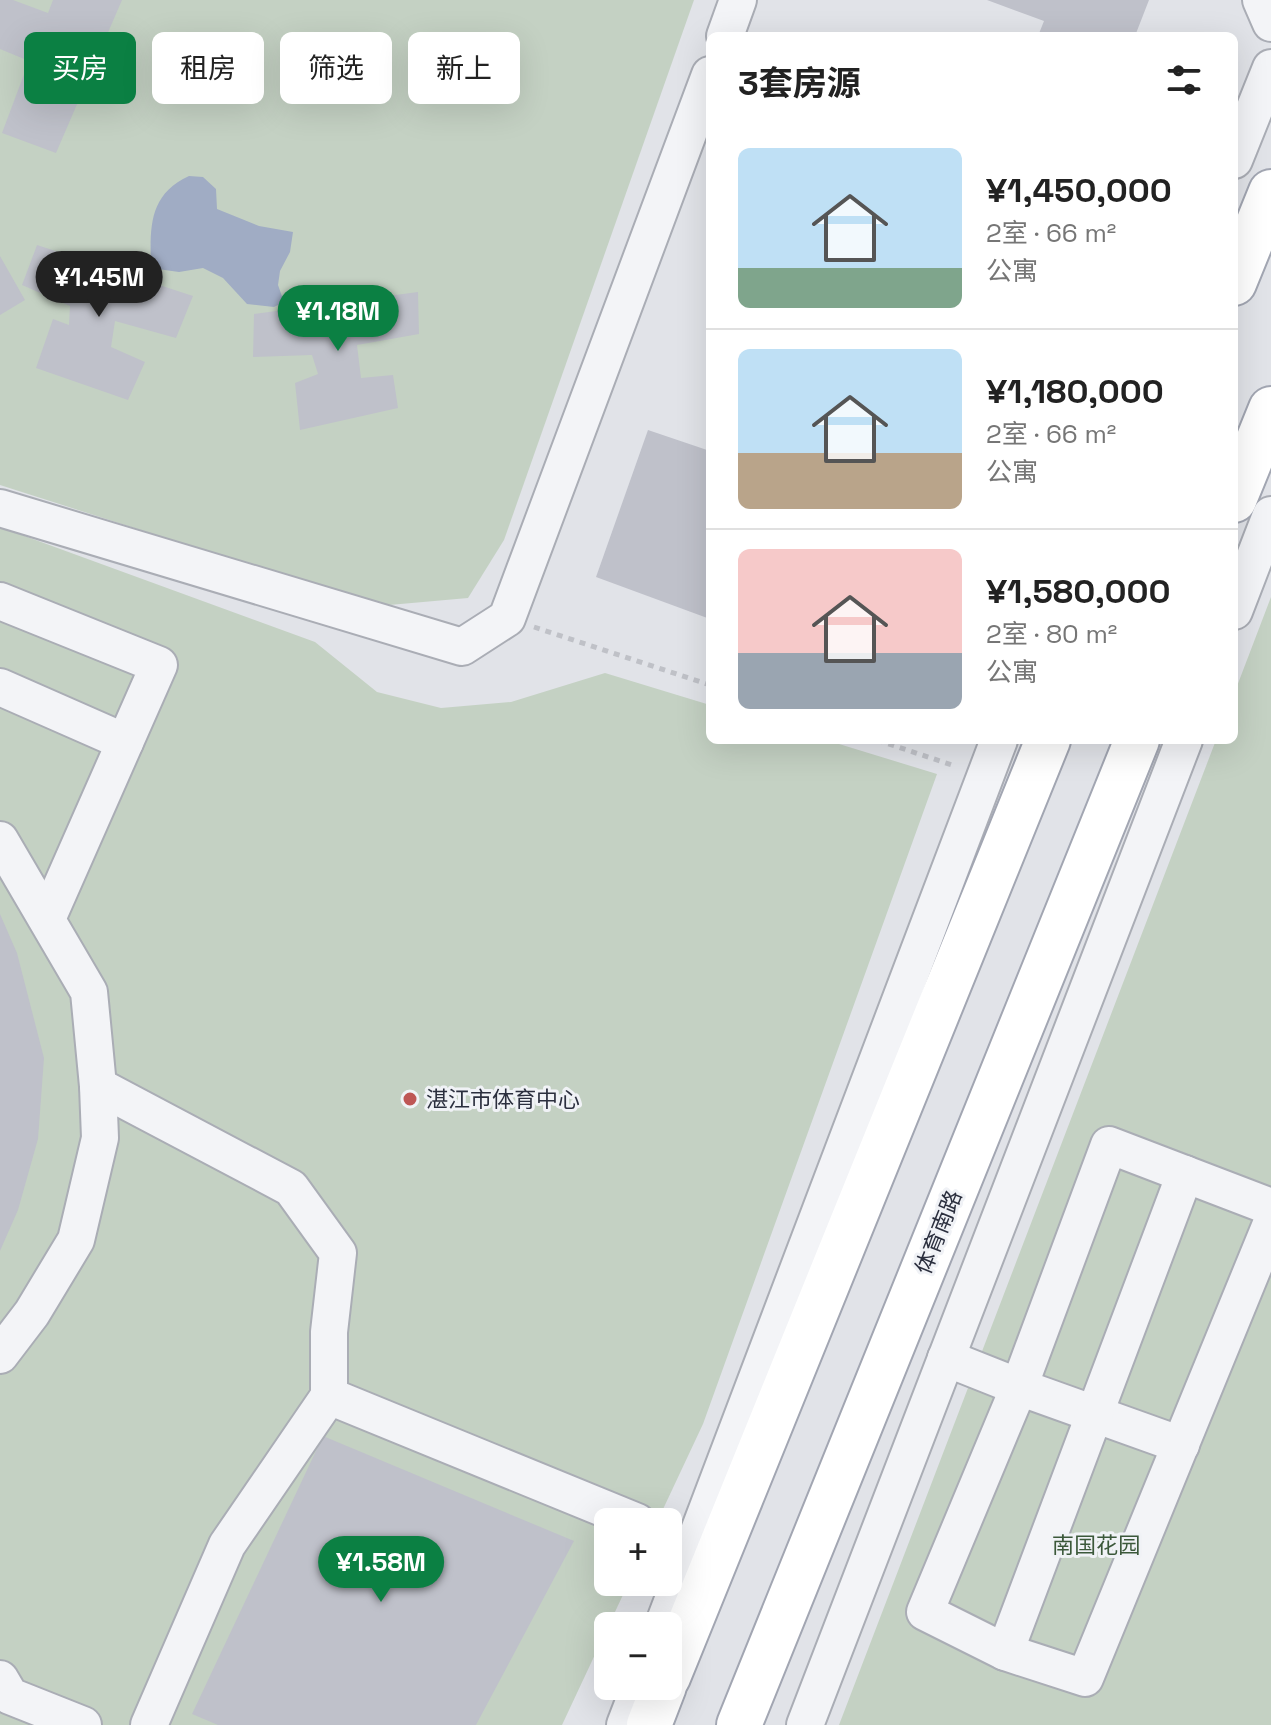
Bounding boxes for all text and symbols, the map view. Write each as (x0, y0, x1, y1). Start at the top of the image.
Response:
chip: 买房 (24, 32, 136, 104)
chip: 租房 (152, 32, 264, 104)
chip: 筛选 (280, 32, 392, 104)
chip: 新上 (408, 32, 520, 104)
icon: filters (1162, 58, 1206, 102)
text: 3套房源 (738, 62, 861, 105)
text: ¥1,450,000 (986, 169, 1172, 212)
icon: home (802, 180, 898, 276)
text: 2室 · 66 m² (986, 216, 1116, 250)
pin: ¥1.45M (34, 251, 164, 319)
text: 公寓 (986, 254, 1038, 288)
text: ¥1.45M (54, 260, 144, 294)
pin: ¥1.18M (273, 285, 403, 353)
text: ¥1.18M (296, 294, 380, 328)
text: ¥1,180,000 (986, 370, 1164, 413)
icon: home (802, 381, 898, 477)
text: 2室 · 66 m² (986, 417, 1116, 451)
text: 公寓 (986, 455, 1038, 489)
text: ¥1,580,000 (986, 570, 1171, 613)
icon: home (802, 581, 898, 677)
text: 2室 · 80 m² (986, 617, 1117, 651)
text: 公寓 (986, 655, 1038, 689)
place label: 湛江市体育中心 (426, 1085, 580, 1113)
marker: 湛江市体育中心 (401, 1090, 419, 1108)
street label: 体育南路 (909, 1186, 967, 1278)
map controls (594, 1508, 682, 1700)
button: + (594, 1508, 682, 1596)
park label: 南国花园 (1052, 1531, 1140, 1559)
pin: ¥1.58M (316, 1536, 446, 1604)
text: ¥1.58M (336, 1545, 426, 1579)
button: − (594, 1612, 682, 1700)

